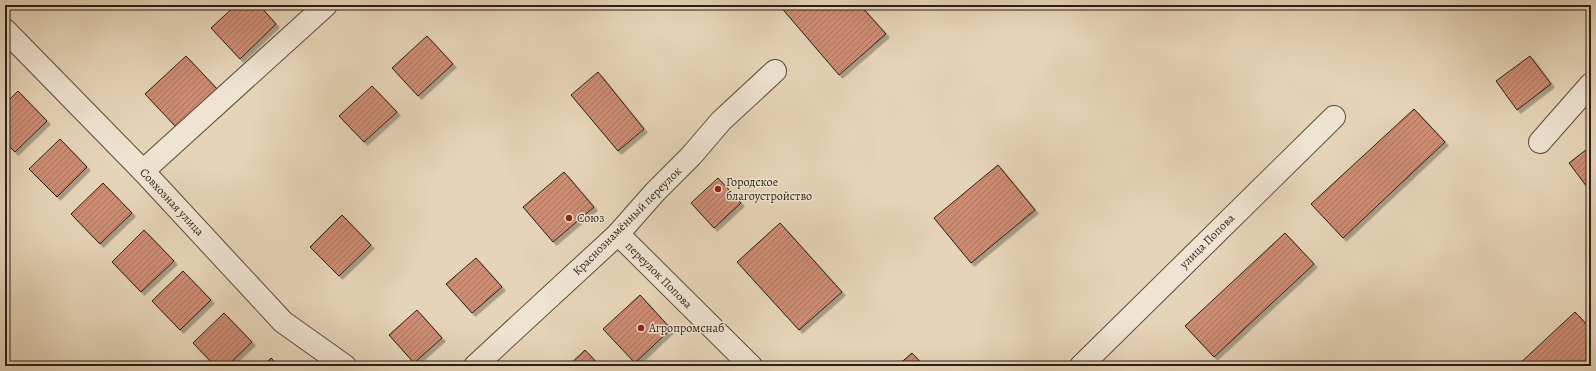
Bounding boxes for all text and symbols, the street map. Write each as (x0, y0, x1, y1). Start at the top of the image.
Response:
street label: Краснознамённый переулок (569, 163, 685, 279)
street label: Совхозная улица (136, 165, 208, 240)
place label: Городское благоустройство (726, 174, 812, 204)
marker: Городское благоустройство (713, 184, 723, 194)
place label: Союз (577, 210, 604, 226)
street label: улица Попова (1175, 210, 1238, 273)
marker: Союз (564, 213, 574, 223)
street label: переулок Попова (622, 238, 696, 312)
place label: Агропромснаб (648, 320, 724, 336)
marker: Агропромснаб (636, 323, 646, 333)

